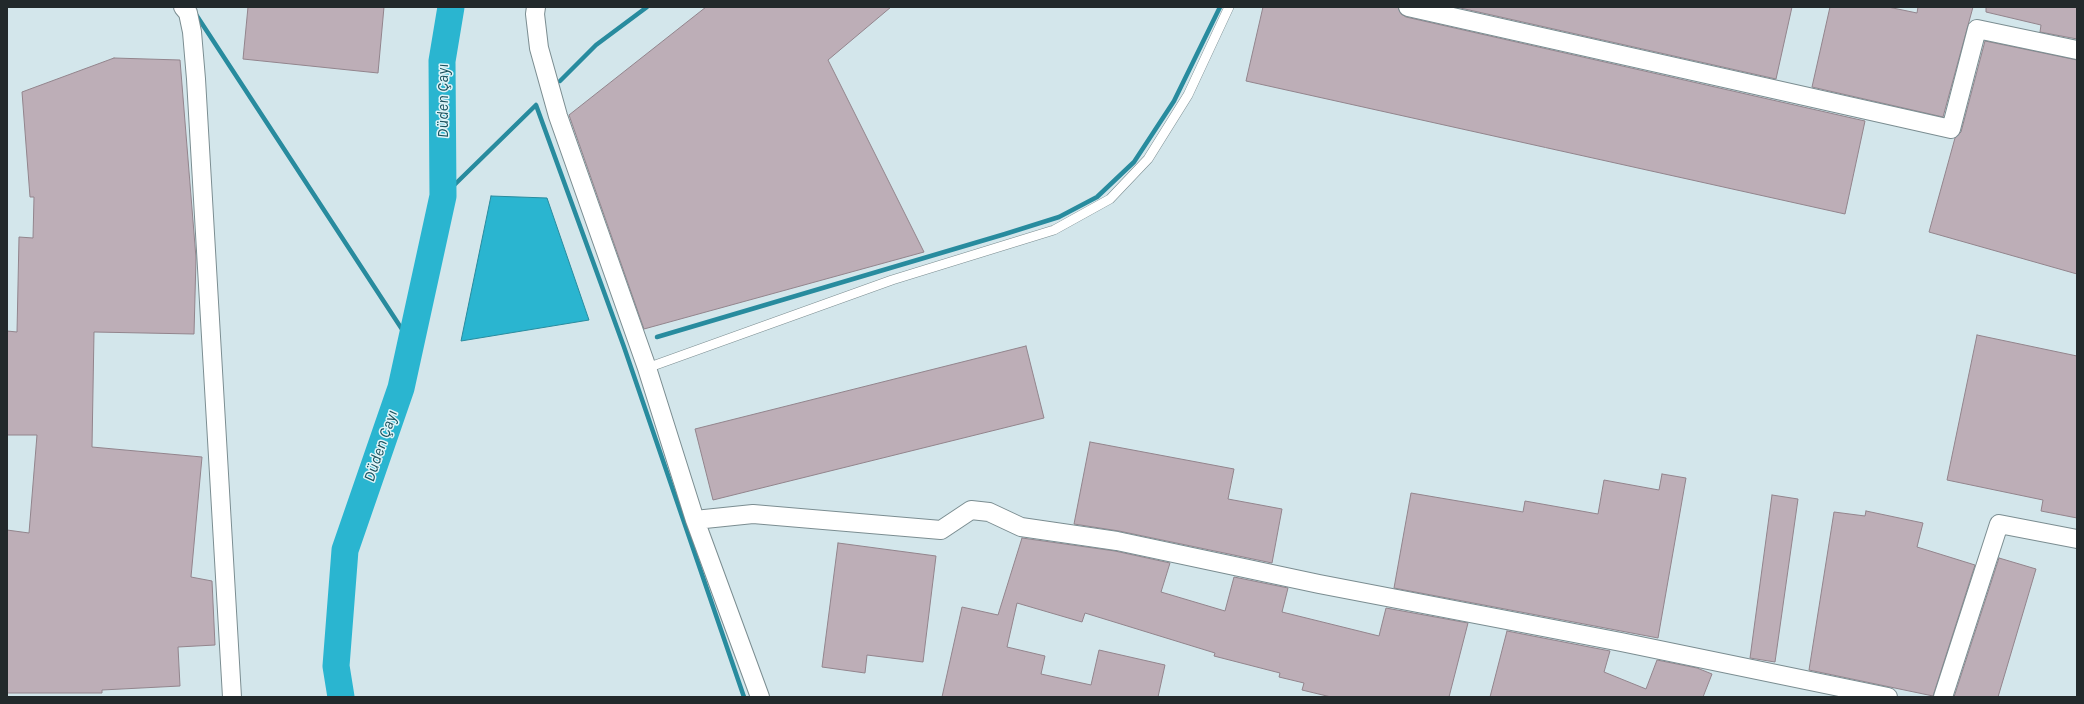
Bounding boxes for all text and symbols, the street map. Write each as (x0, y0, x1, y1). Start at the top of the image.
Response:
water label: Düden Çayı (433, 64, 453, 138)
water label: Düden Çayı (360, 408, 402, 484)

